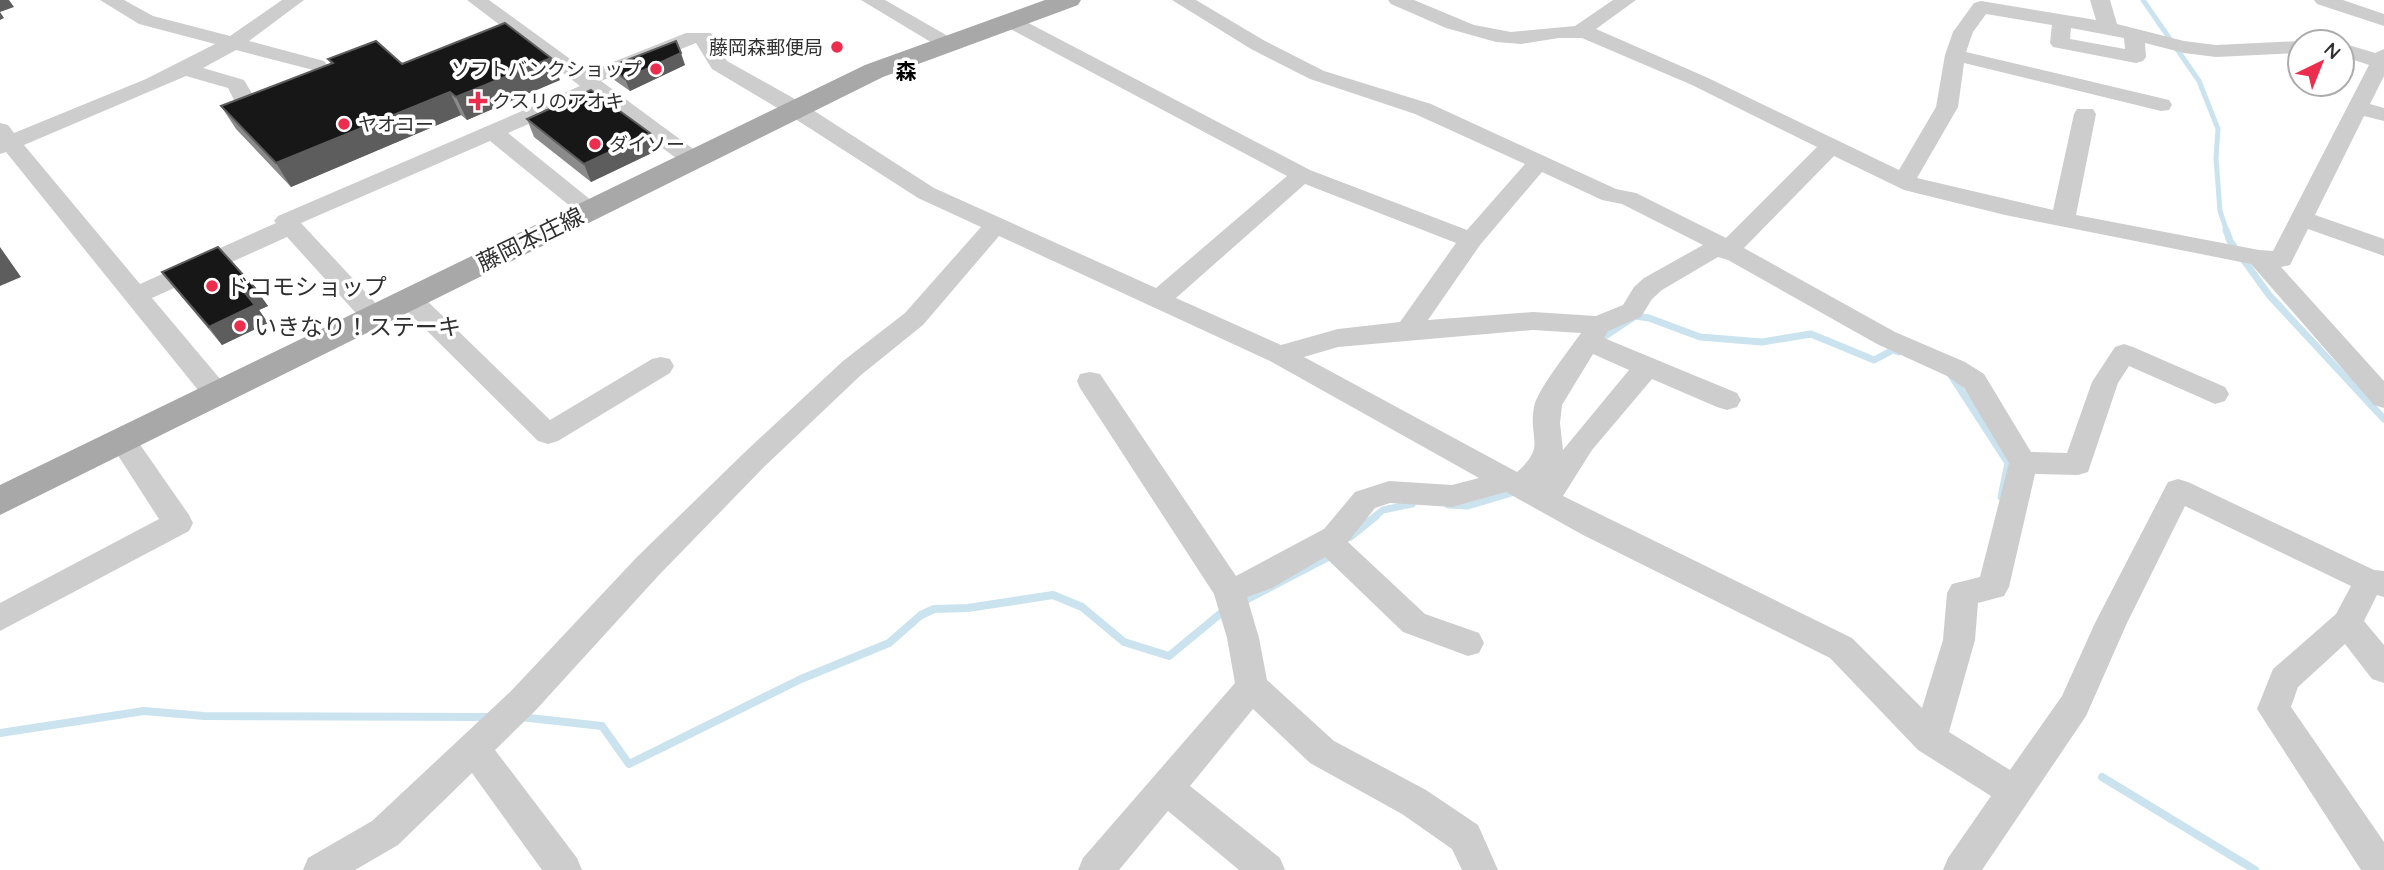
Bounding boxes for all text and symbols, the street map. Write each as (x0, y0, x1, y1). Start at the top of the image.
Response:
north arrow (2286, 28, 2356, 98)
place label: 藤岡森郵便局 (709, 35, 823, 59)
text: N (2319, 37, 2346, 64)
marker: 藤岡森郵便局 (829, 39, 845, 55)
place label: ソフトバンクショップ (451, 57, 642, 81)
district label: 森 (896, 58, 917, 84)
marker: ソフトバンクショップ (648, 61, 664, 77)
place label: クスリのアオキ (492, 89, 624, 113)
marker: クスリのアオキ (470, 93, 486, 109)
place label: ヤオコー (358, 112, 434, 136)
marker: ヤオコー (336, 116, 352, 132)
place label: ダイソー (609, 132, 685, 156)
marker: ダイソー (587, 136, 603, 152)
street label: 藤岡本庄線 (472, 201, 588, 277)
place label: ドコモショップ (226, 272, 387, 301)
marker: ドコモショップ (204, 278, 220, 294)
place label: いきなり！ステーキ (254, 312, 461, 341)
marker: いきなり！ステーキ (232, 318, 248, 334)

